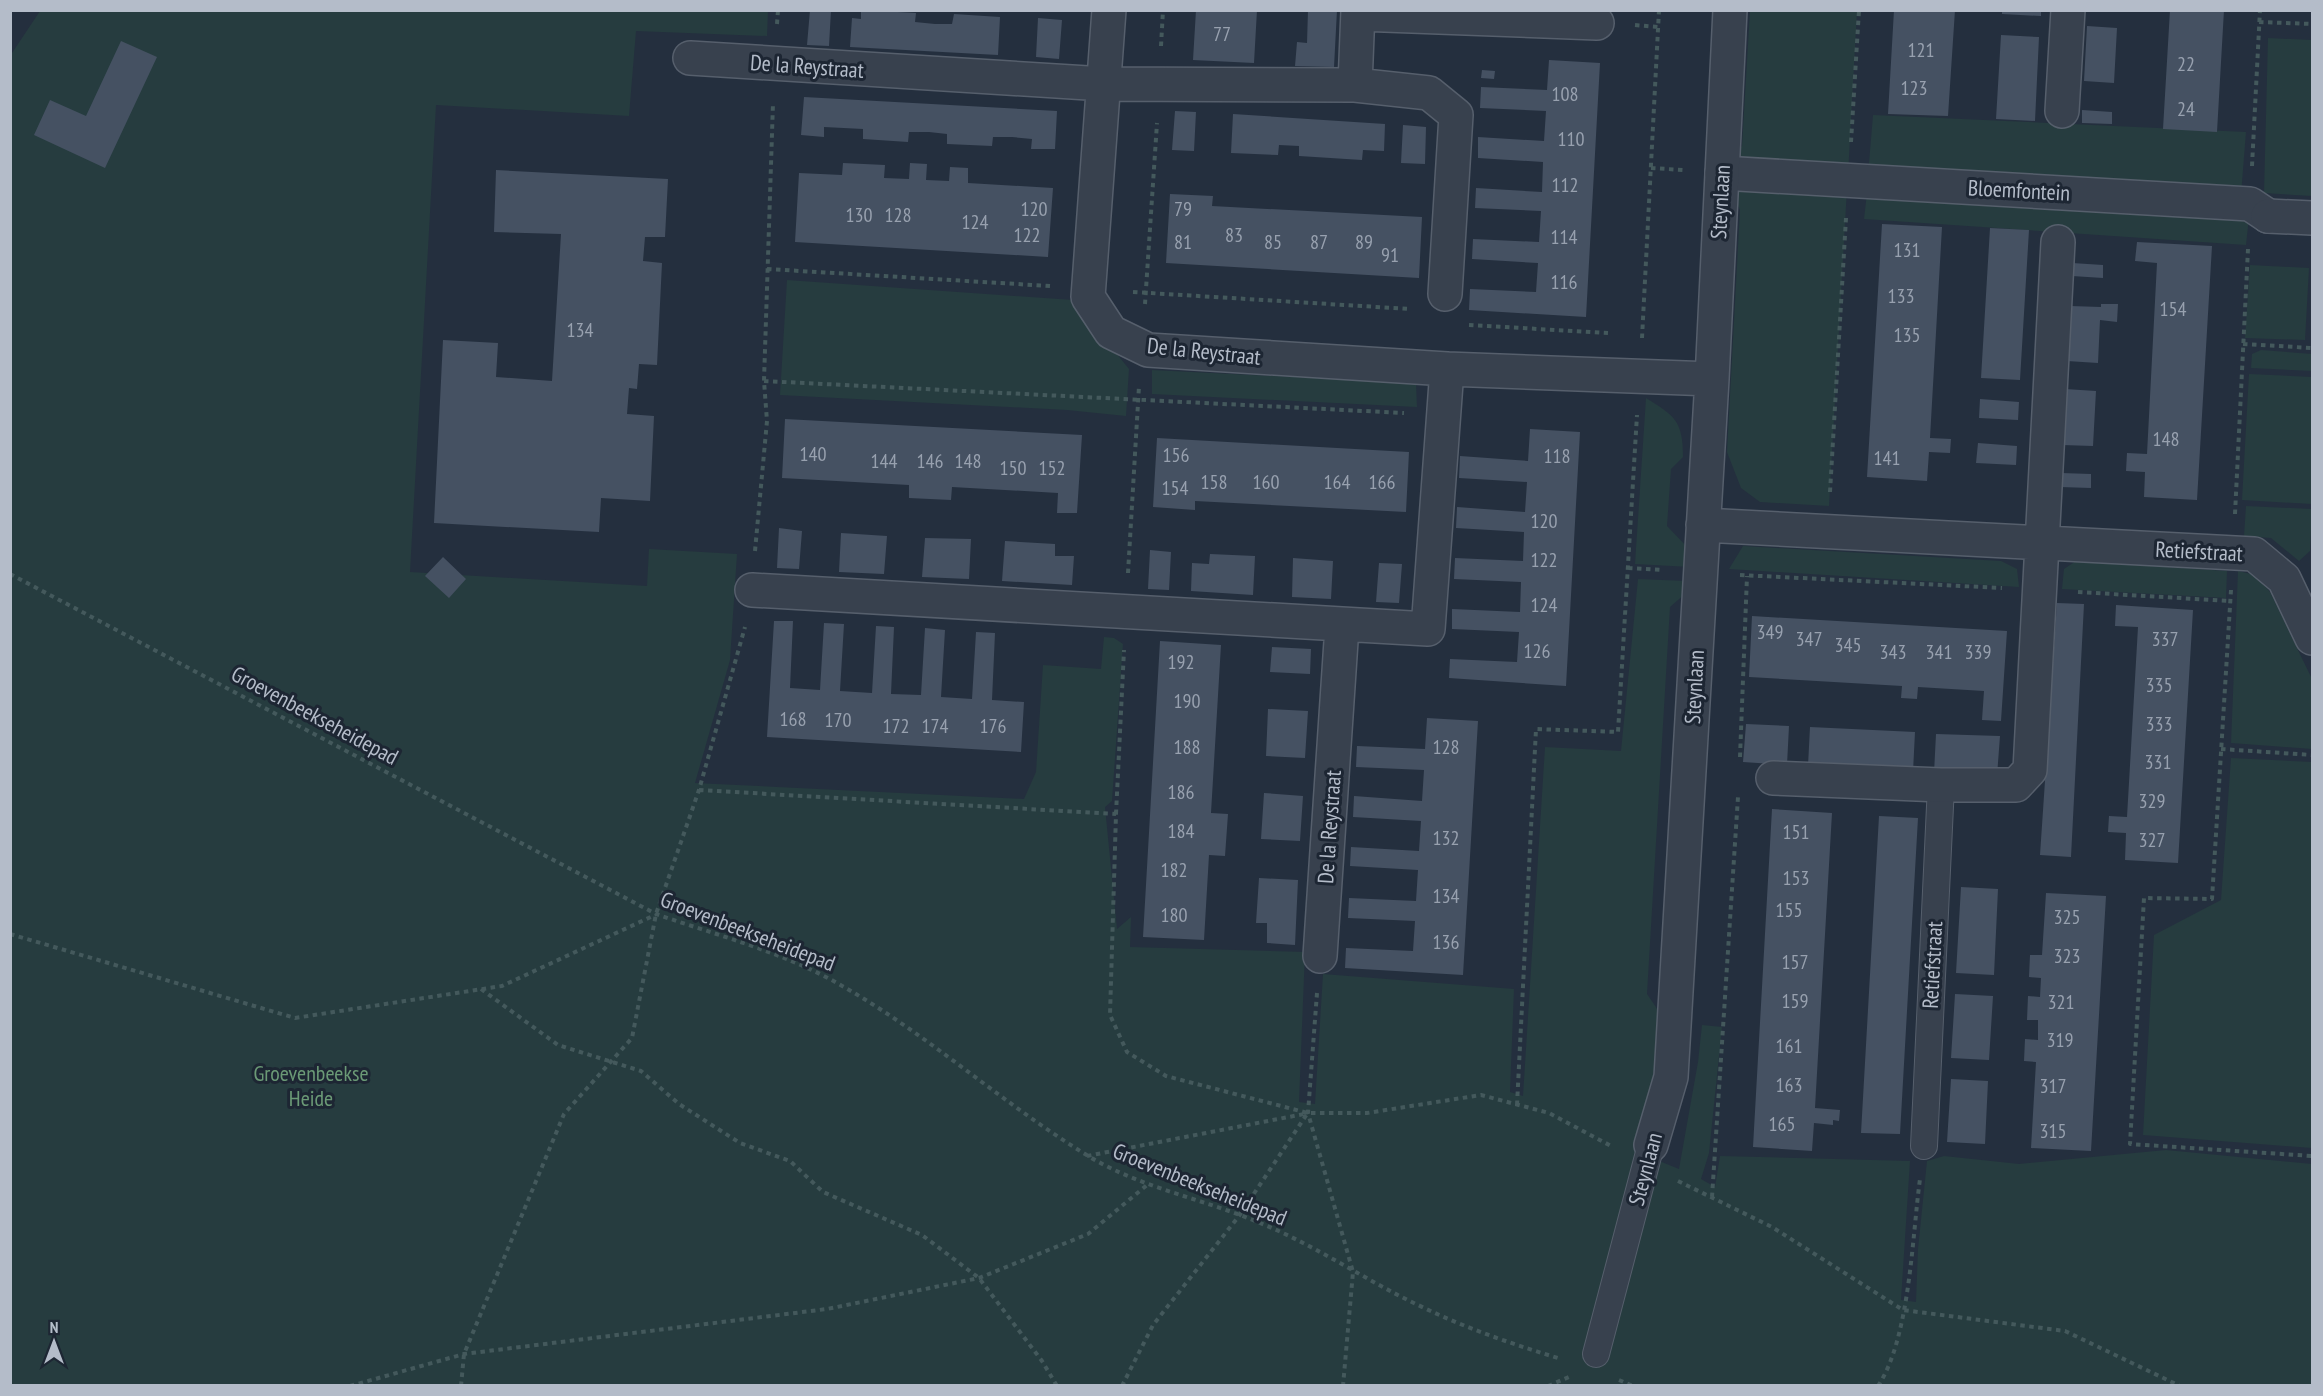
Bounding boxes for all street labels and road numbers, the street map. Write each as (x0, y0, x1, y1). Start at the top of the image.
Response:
street label: De la Reystraat (749, 48, 865, 84)
street label: Steynlaan (1704, 164, 1736, 240)
street label: Bloemfontein (1967, 173, 2071, 207)
street label: De la Reystraat (1146, 331, 1262, 371)
street label: Retiefstraat (2155, 535, 2243, 567)
street label: Steynlaan (1678, 649, 1710, 725)
street label: Groevenbeekseheidepad (227, 659, 403, 771)
street label: De la Reystraat (1311, 769, 1347, 885)
street label: Groevenbeekseheidepad (657, 885, 839, 977)
street label: Retiefstraat (1916, 921, 1948, 1009)
street label: Steynlaan (1622, 1129, 1668, 1209)
street label: Groevenbeekseheidepad (1109, 1136, 1291, 1232)

